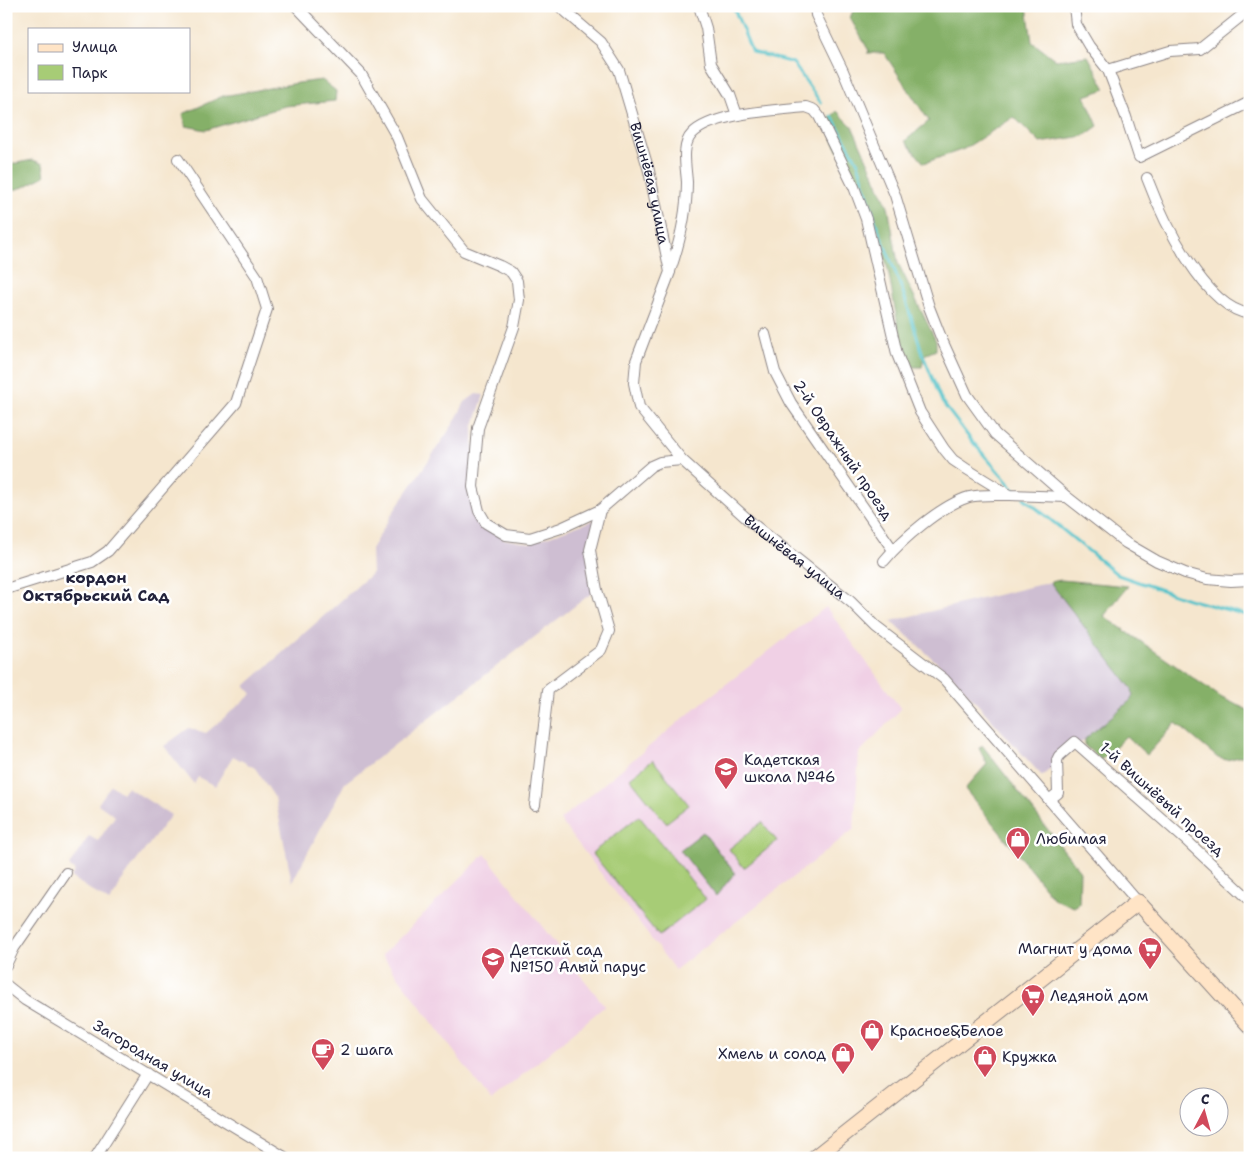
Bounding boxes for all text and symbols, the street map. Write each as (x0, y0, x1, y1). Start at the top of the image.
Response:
legend (28, 28, 190, 92)
text: Улица (72, 37, 118, 57)
text: Парк (72, 63, 108, 83)
street label: Вишнёвая улица (625, 120, 674, 247)
street label: 2-й Овражный проезд (789, 376, 898, 524)
street label: Вишнёвая улица (739, 510, 850, 604)
district label: кордон Октябрьский Сад (22, 567, 170, 606)
street label: 1-й Вишнёвый проезд (1095, 738, 1229, 861)
place label: Кадетская школа №46 (744, 750, 835, 787)
school or university icon: Кадетская школа №46 (713, 756, 739, 790)
shop icon: Любимая (1005, 826, 1031, 860)
place label: Любимая (1036, 829, 1107, 849)
supermarket icon: Магнит у дома (1137, 936, 1163, 970)
place label: Магнит у дома (1018, 939, 1133, 959)
place label: Детский сад №150 Алый парус (510, 940, 646, 977)
school or university icon: Детский сад №150 Алый парус (480, 946, 506, 980)
supermarket icon: Ледяной дом (1020, 983, 1046, 1017)
place label: Ледяной дом (1050, 986, 1148, 1006)
street label: Загородная улица (89, 1015, 217, 1103)
shop icon: Красное&Белое (859, 1018, 885, 1052)
place label: Красное&Белое (890, 1021, 1004, 1041)
cafe icon: 2 шага (310, 1037, 336, 1071)
place label: 2 шага (340, 1040, 394, 1060)
shop icon: Хмель и солод (830, 1041, 856, 1075)
place label: Хмель и солод (718, 1044, 826, 1064)
shop icon: Кружка (972, 1044, 998, 1078)
place label: Кружка (1002, 1047, 1057, 1067)
north arrow (1178, 1086, 1228, 1136)
text: С (1200, 1090, 1211, 1108)

